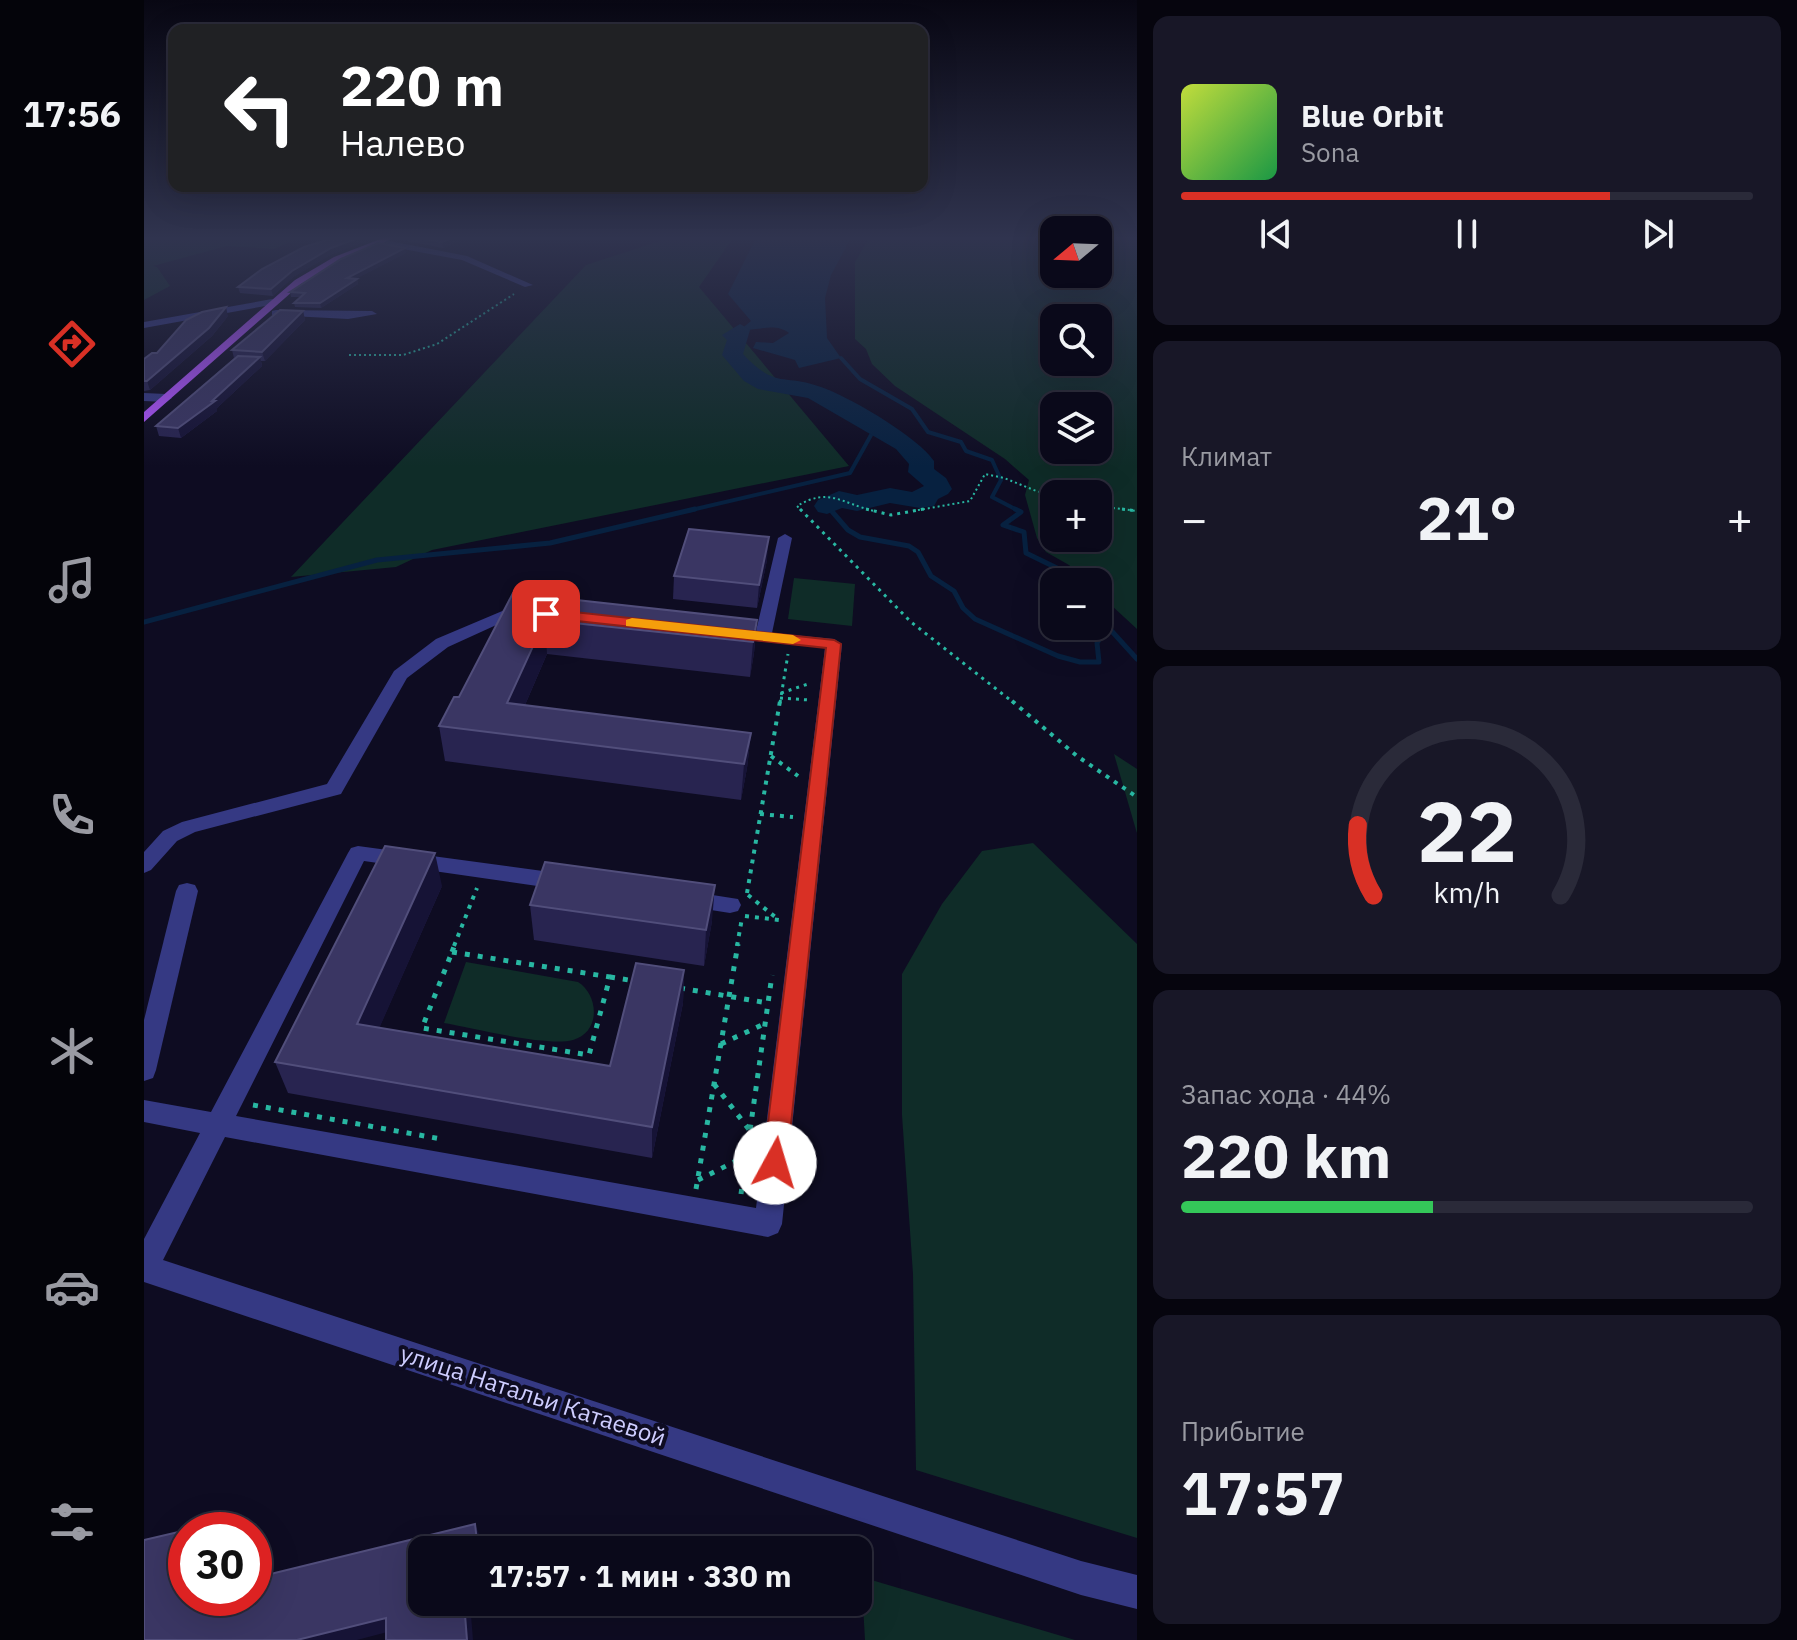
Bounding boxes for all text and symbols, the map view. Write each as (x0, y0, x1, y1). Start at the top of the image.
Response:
text: 220 m (340, 49, 504, 121)
icon: left (208, 56, 312, 160)
text: 17:56 (23, 90, 121, 137)
text: Blue Orbit (1301, 96, 1444, 135)
text: Налево (340, 119, 465, 166)
text: Sona (1301, 135, 1359, 169)
icon: previous (1254, 212, 1298, 256)
icon: pause (1445, 212, 1489, 256)
icon: next (1636, 212, 1680, 256)
north arrow (1040, 216, 1112, 288)
map controls (1040, 216, 1112, 640)
button: search (1040, 304, 1112, 376)
icon: directions (44, 316, 100, 372)
button: layers (1040, 392, 1112, 464)
text: Климат (1181, 439, 1272, 473)
text: 21° (1417, 478, 1517, 557)
button: + (1040, 480, 1112, 552)
text: − (1181, 490, 1207, 547)
text: + (1727, 490, 1753, 547)
icon: music (44, 552, 100, 608)
button: − (1040, 568, 1112, 640)
pin (512, 580, 580, 648)
icon: arrive (524, 592, 568, 636)
text: 22 (1417, 777, 1517, 885)
icon: phone (44, 787, 100, 843)
text: km/h (1433, 874, 1501, 911)
icon: climate (44, 1023, 100, 1079)
text: Запас хода · 44% (1181, 1077, 1391, 1111)
text: 220 km (1181, 1116, 1391, 1195)
position arrow (733, 1121, 817, 1205)
icon: car (44, 1259, 100, 1315)
street label: улица Натальи Катаевой (396, 1337, 670, 1453)
text: Прибытие (1181, 1414, 1305, 1448)
text: 17:57 (1181, 1453, 1345, 1532)
icon: filters (44, 1494, 100, 1550)
speed limit sign: 30 (168, 1512, 272, 1616)
text: 17:57 · 1 мин · 330 m (488, 1556, 792, 1595)

